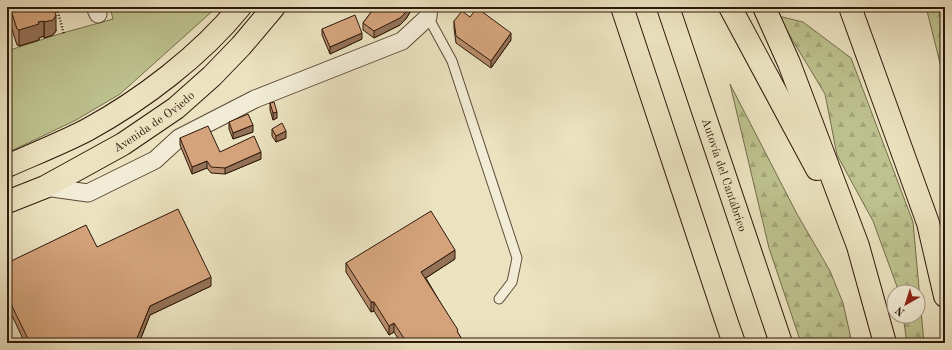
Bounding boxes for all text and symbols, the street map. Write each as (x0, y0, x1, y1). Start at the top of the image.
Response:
street label: Avenida de Oviedo (112, 90, 197, 155)
street label: Autovía del Cantábrico (699, 117, 748, 233)
north arrow (886, 284, 926, 324)
text: N (893, 303, 907, 318)

